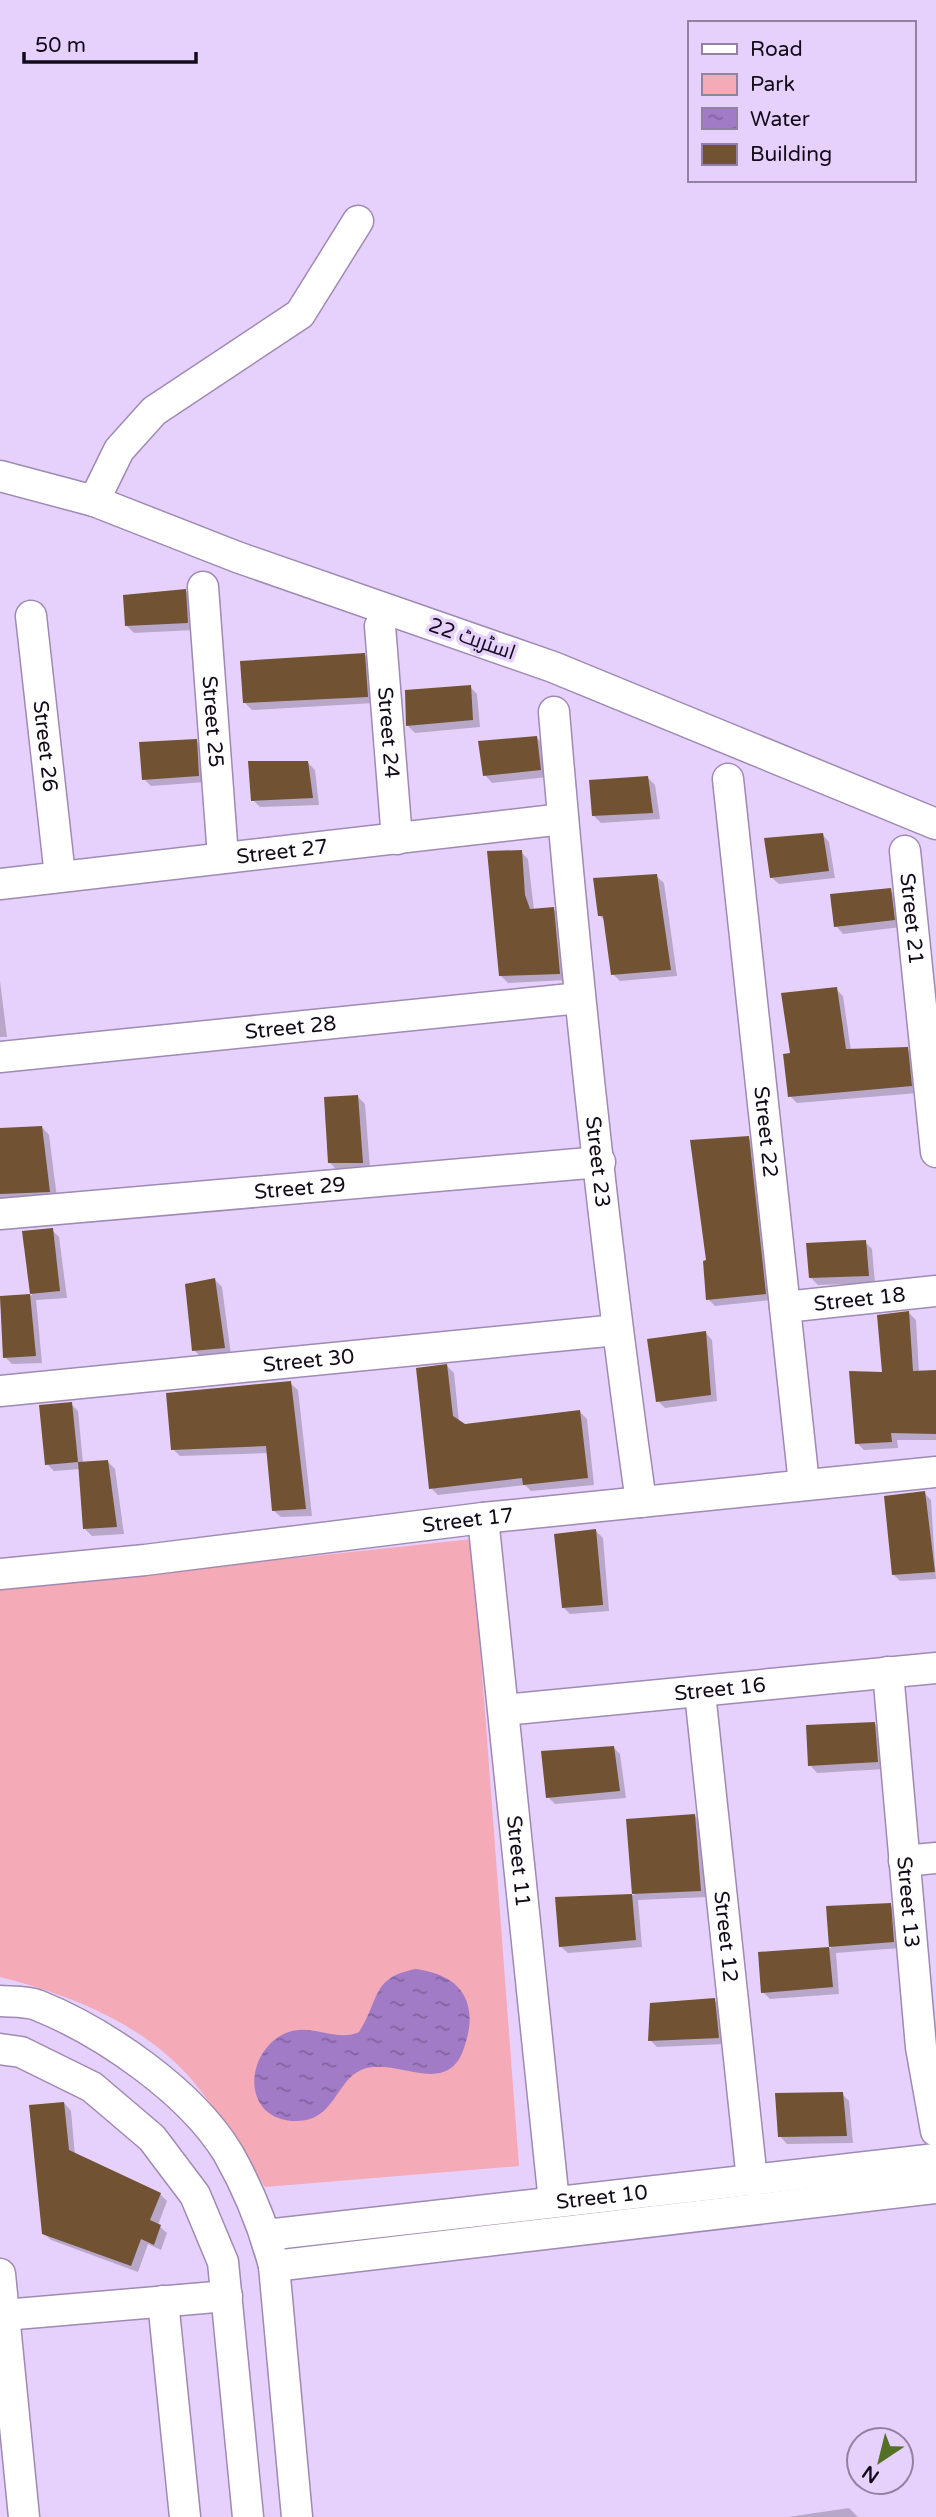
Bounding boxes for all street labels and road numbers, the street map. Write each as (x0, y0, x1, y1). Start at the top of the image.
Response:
street label: اسٹریٹ 22 (425, 613, 519, 665)
street label: Street 25 (197, 675, 229, 768)
street label: Street 24 (372, 686, 405, 779)
street label: Street 26 (28, 699, 63, 793)
street label: Street 27 (235, 834, 329, 869)
street label: Street 21 (895, 872, 929, 966)
street label: Street 28 (244, 1010, 337, 1045)
street label: Street 22 (749, 1085, 783, 1179)
street label: Street 23 (580, 1115, 616, 1209)
street label: Street 29 (253, 1172, 347, 1204)
street label: Street 18 (813, 1282, 907, 1316)
street label: Street 30 (262, 1344, 355, 1377)
street label: Street 17 (421, 1502, 515, 1538)
street label: Street 16 (673, 1672, 767, 1706)
street label: Street 11 (501, 1814, 536, 1908)
street label: Street 13 (892, 1855, 925, 1949)
street label: Street 12 (709, 1890, 743, 1984)
street label: Street 10 (555, 2179, 649, 2215)

